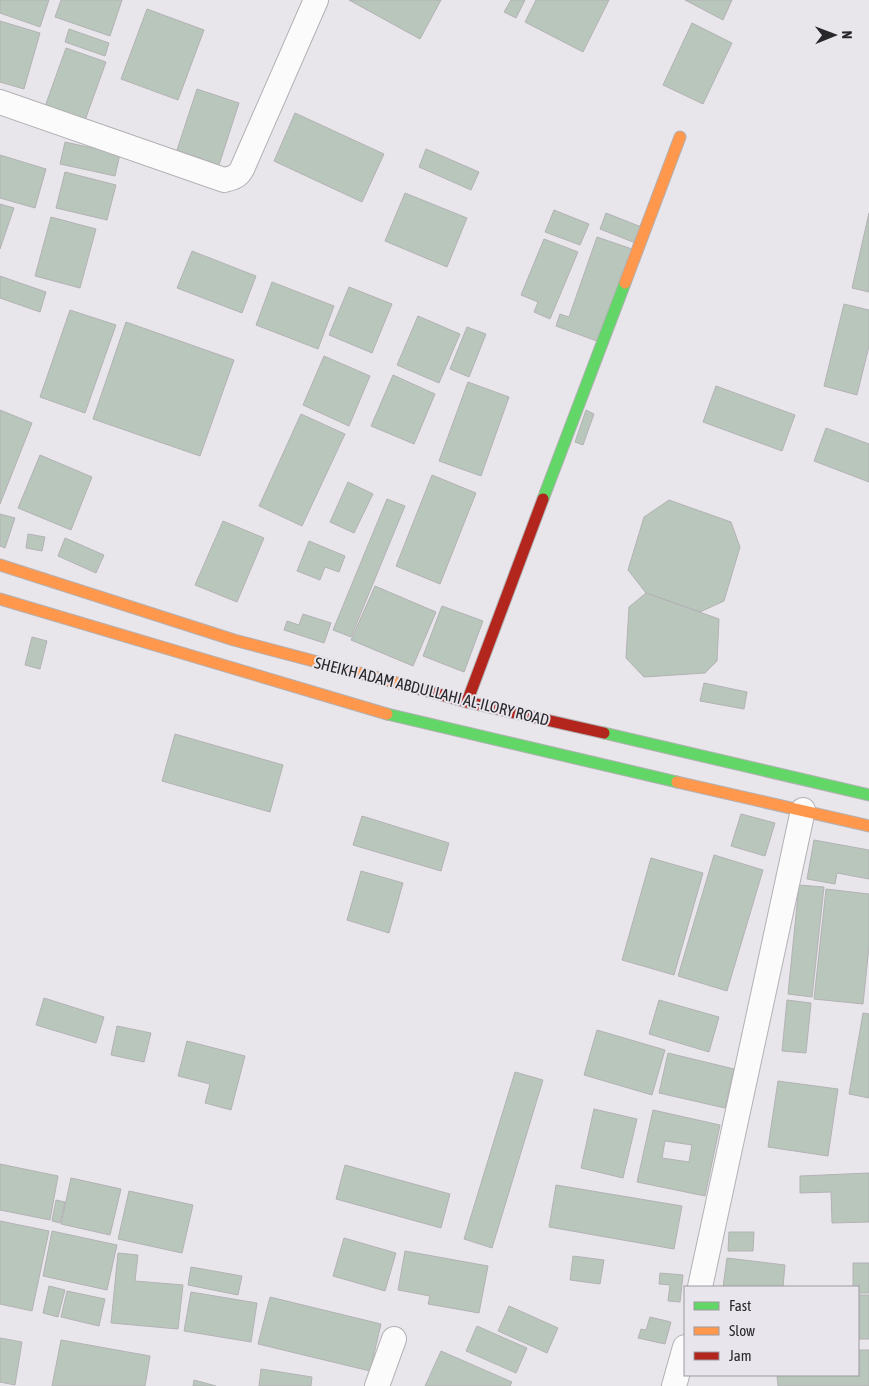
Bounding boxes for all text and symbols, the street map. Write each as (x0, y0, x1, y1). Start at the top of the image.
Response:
north arrow (809, 10, 859, 60)
text: N (839, 31, 855, 39)
street label: SHEIKH ADAM ABDULLAHI AL-ILORY ROAD (313, 653, 551, 729)
legend (684, 1286, 859, 1376)
text: Fast (729, 1297, 751, 1314)
text: Slow (729, 1322, 755, 1339)
text: Jam (729, 1347, 752, 1364)

